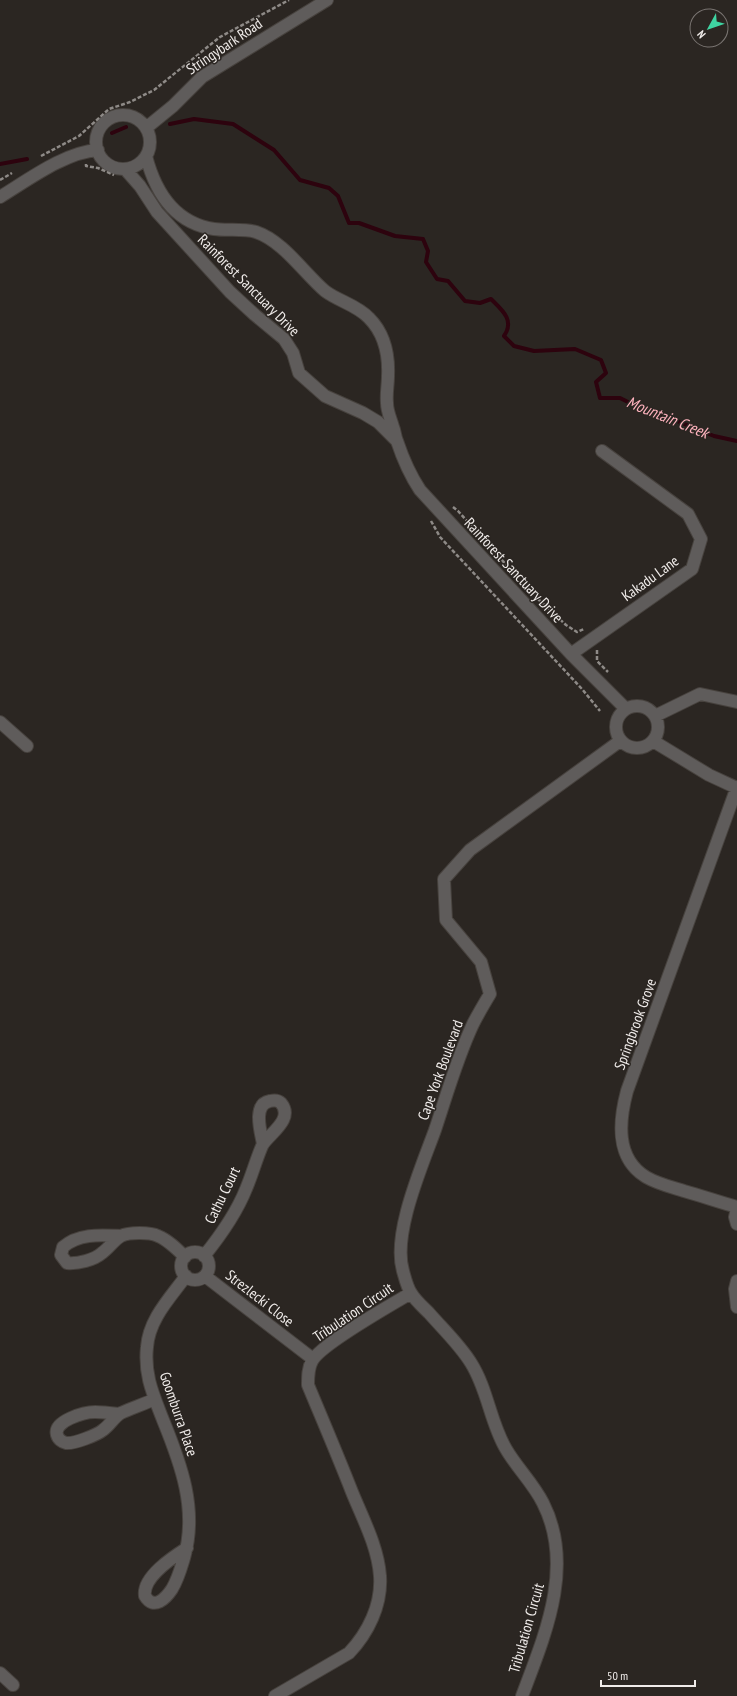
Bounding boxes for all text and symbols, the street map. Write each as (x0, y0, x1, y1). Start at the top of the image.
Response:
north arrow (689, 8, 729, 48)
street label: Stringybark Road (182, 14, 266, 78)
text: N (694, 28, 709, 41)
street label: Rainforest Sanctuary Drive (194, 230, 304, 340)
water label: Mountain Creek (624, 392, 714, 443)
street label: Rainforest Sanctuary Drive (460, 514, 568, 626)
street label: Kakadu Lane (618, 551, 682, 605)
street label: Springbrook Grove (610, 976, 660, 1072)
street label: Cape York Boulevard (413, 1017, 467, 1123)
street label: Cathu Court (200, 1163, 244, 1227)
street label: Strezlecki Close (222, 1265, 298, 1331)
street label: Tribulation Circuit (309, 1278, 397, 1346)
street label: Goomburra Place (156, 1369, 202, 1459)
street label: Tribulation Circuit (504, 1581, 548, 1675)
scale bar (601, 1662, 695, 1688)
text: 50 m (607, 1668, 628, 1683)

